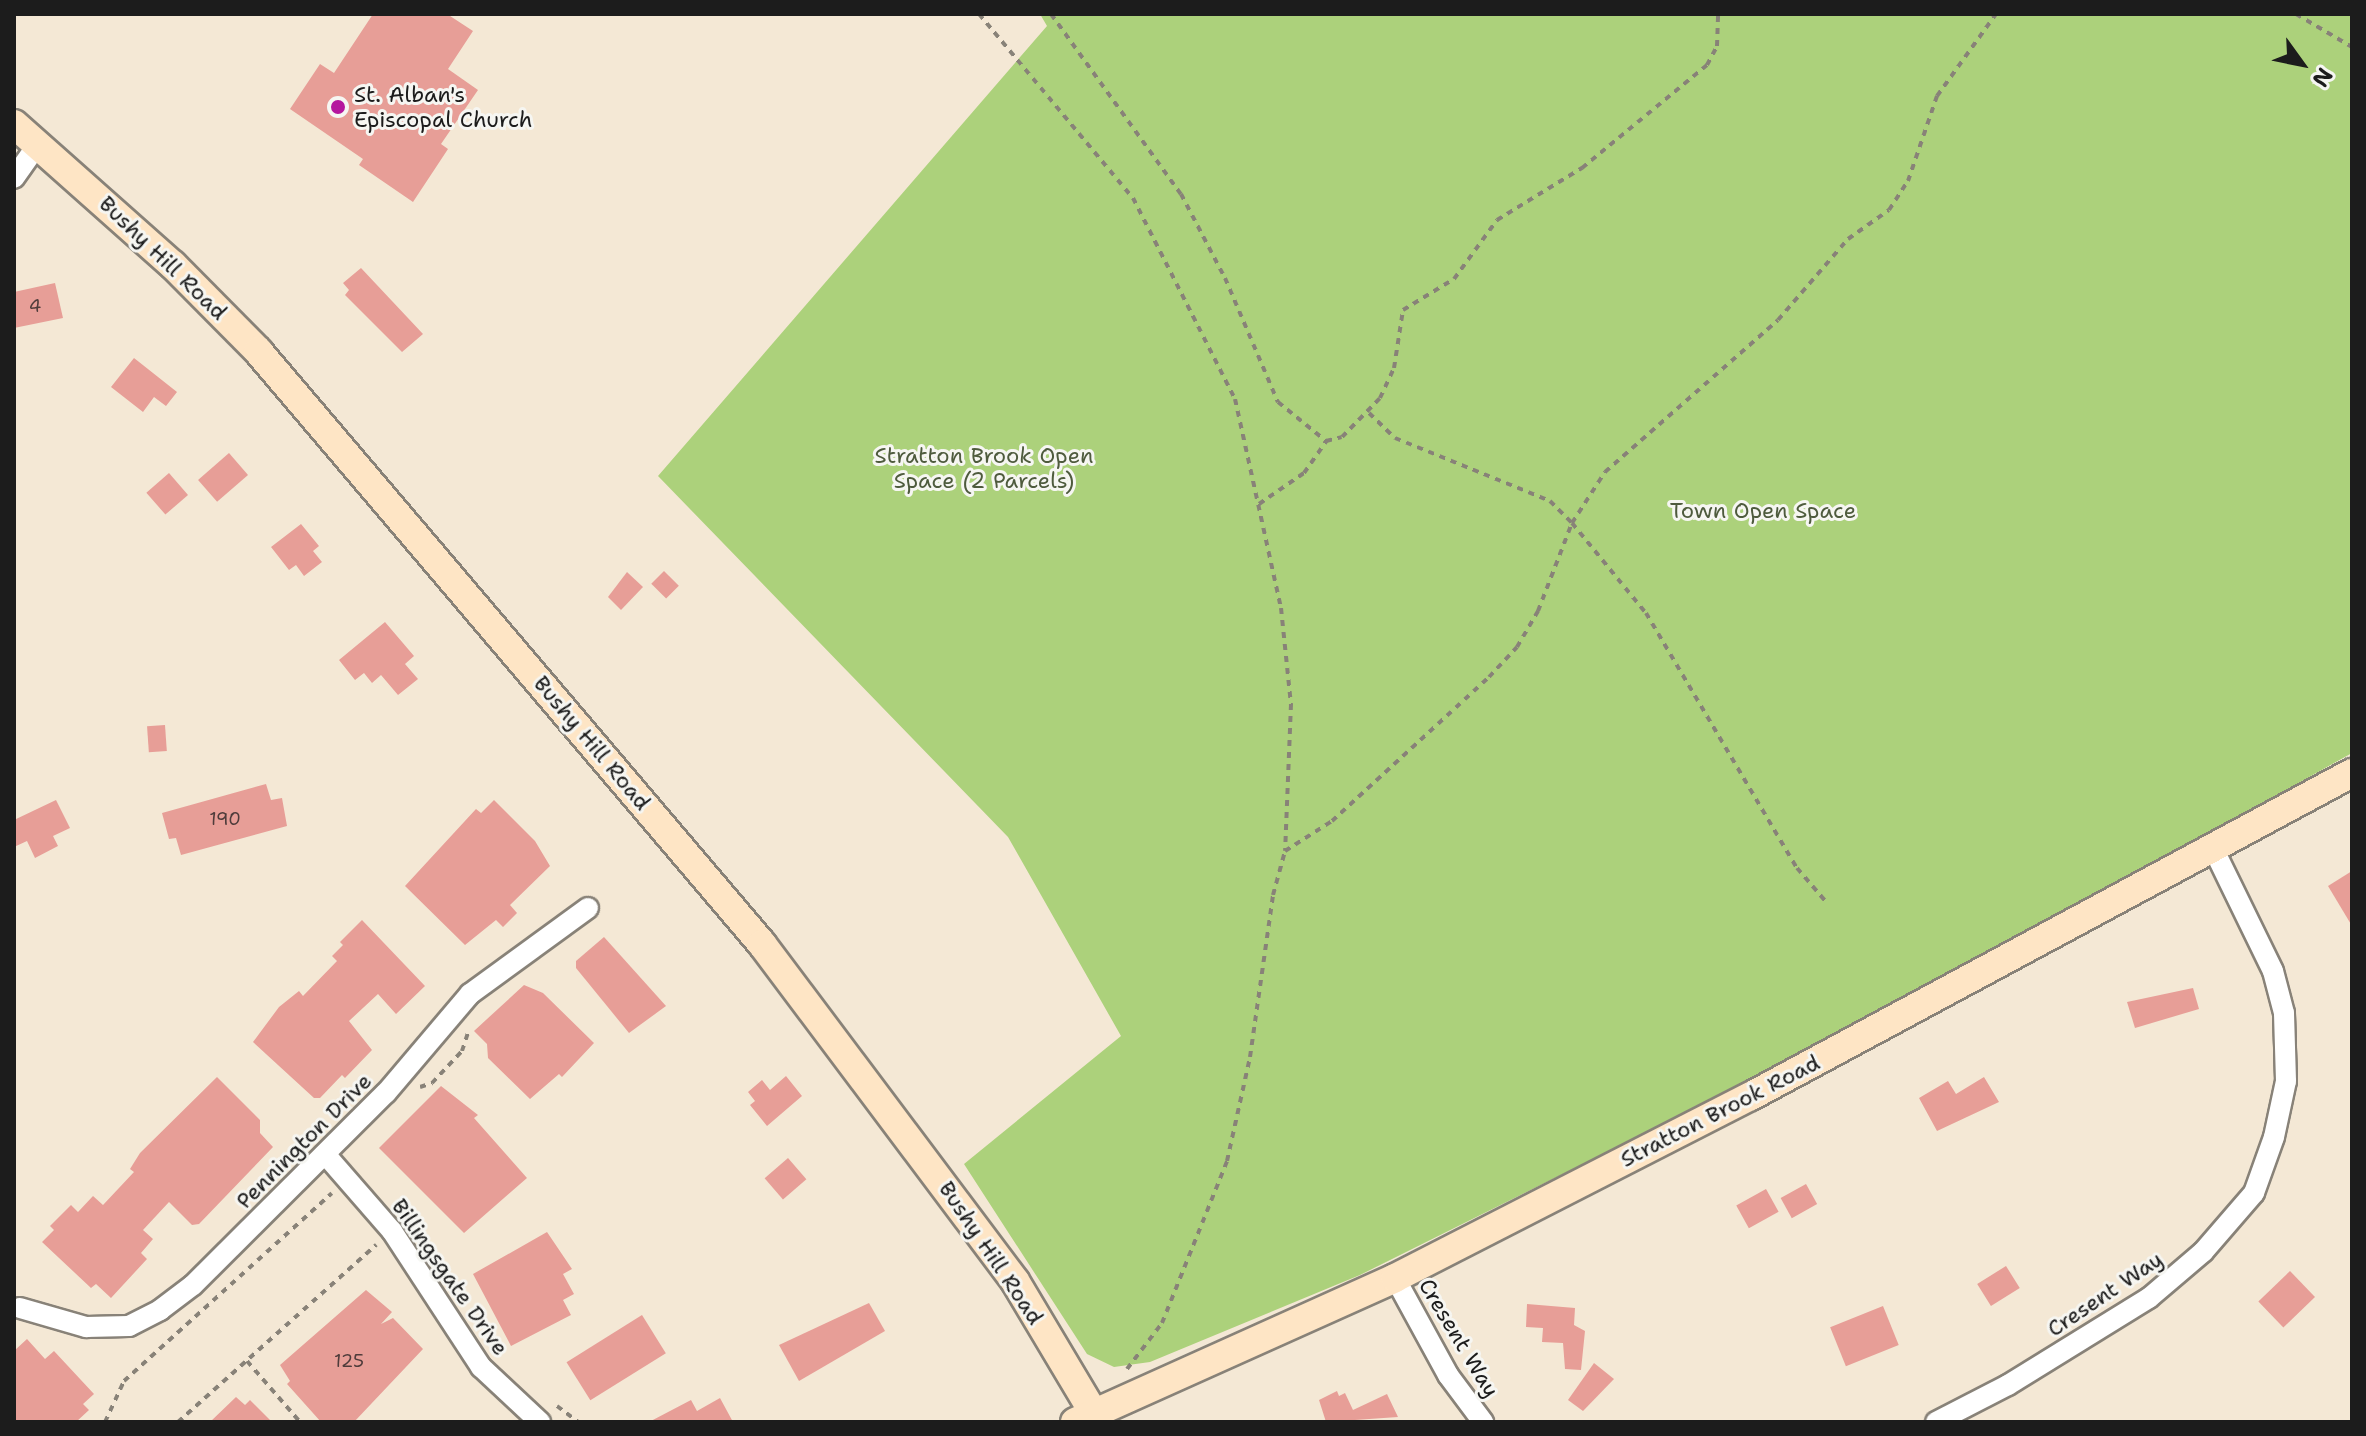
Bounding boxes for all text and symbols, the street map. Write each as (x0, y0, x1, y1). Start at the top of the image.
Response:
north arrow (2262, 24, 2342, 104)
text: N (2306, 62, 2339, 93)
place label: St. Alban's Episcopal Church (354, 81, 532, 132)
marker: St. Alban's Episcopal Church (329, 98, 347, 116)
street label: Bushy Hill Road (94, 190, 232, 326)
house number: 4 (29, 295, 41, 317)
park label: Stratton Brook Open Space (2 Parcels) (875, 442, 1093, 494)
park label: Town Open Space (1670, 498, 1856, 524)
street label: Bushy Hill Road (528, 670, 656, 816)
house number: 190 (209, 808, 241, 830)
street label: Stratton Brook Road (1616, 1049, 1824, 1173)
street label: Pennington Drive (231, 1068, 377, 1214)
street label: Bushy Hill Road (933, 1176, 1049, 1330)
street label: Billingsgate Drive (386, 1194, 514, 1360)
street label: Cresent Way (2042, 1246, 2168, 1342)
street label: Cresent Way (1413, 1274, 1505, 1402)
house number: 125 (334, 1350, 364, 1372)

